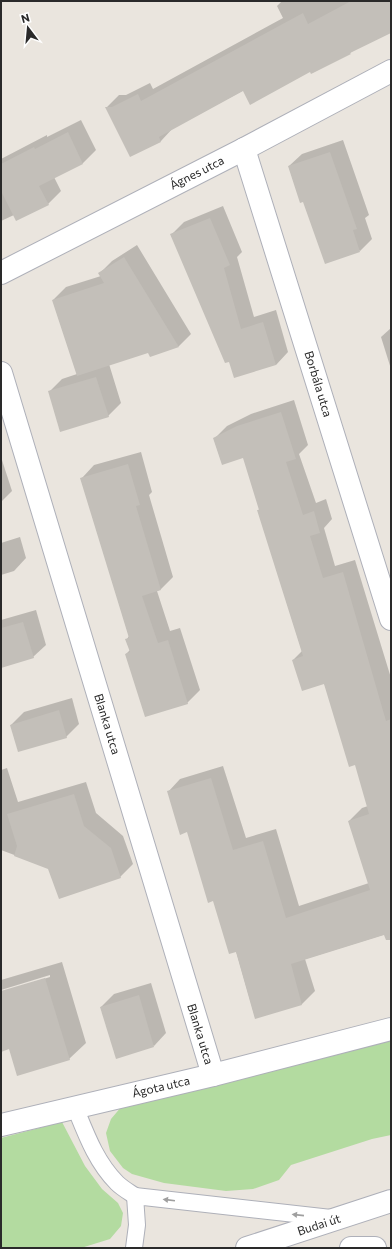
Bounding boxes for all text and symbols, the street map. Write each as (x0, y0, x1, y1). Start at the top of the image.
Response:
north arrow (8, 8, 48, 48)
text: N (19, 11, 31, 25)
street label: Ágnes utca (167, 152, 226, 192)
street label: Borbála utca (302, 349, 336, 418)
street label: Blanka utca (92, 692, 124, 756)
street label: Blanka utca (185, 1002, 217, 1066)
street label: Ágota utca (131, 1073, 191, 1099)
one-way arrow (163, 1197, 175, 1203)
street label: Budai út (295, 1210, 342, 1238)
one-way arrow (292, 1211, 304, 1218)

